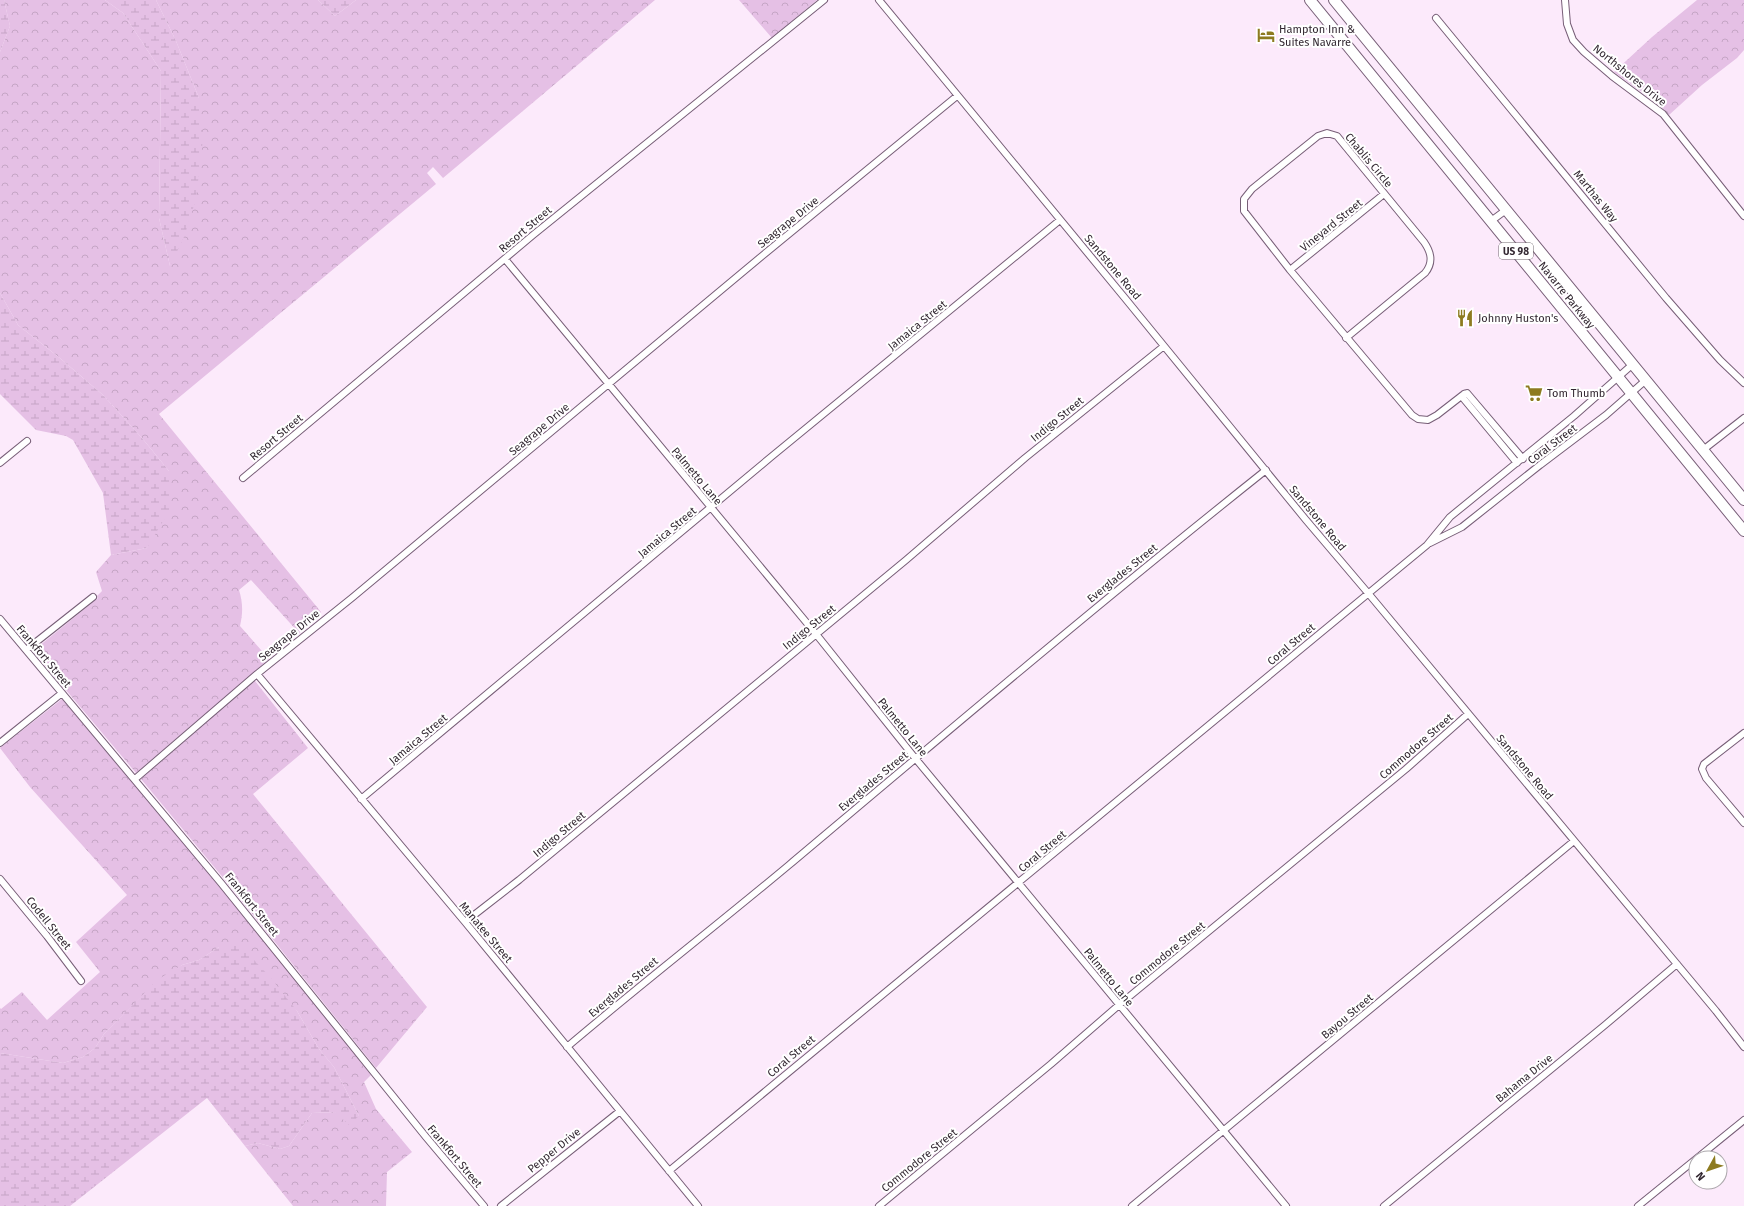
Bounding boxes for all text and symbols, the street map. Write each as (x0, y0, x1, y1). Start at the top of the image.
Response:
place label: Hampton Inn & Suites Navarre (1279, 23, 1355, 49)
hotel icon: Hampton Inn & Suites Navarre (1256, 25, 1276, 45)
street label: Northshores Drive (1590, 42, 1669, 109)
street label: Chablis Circle (1342, 130, 1395, 190)
street label: Marthas Way (1571, 168, 1621, 225)
street label: Seagrape Drive (755, 194, 821, 251)
street label: Vineyard Street (1298, 196, 1365, 254)
street label: Resort Street (496, 203, 554, 255)
street label: Sandstone Road (1082, 232, 1144, 303)
road number: US 98 (1499, 243, 1533, 259)
street label: Navarre Parkway (1536, 259, 1598, 332)
street label: Jamaica Street (885, 298, 949, 353)
restaurant icon: Johnny Huston's (1455, 308, 1475, 328)
place label: Johnny Huston's (1478, 312, 1558, 325)
supermarket icon: Tom Thumb (1524, 383, 1544, 403)
place label: Tom Thumb (1547, 387, 1605, 400)
street label: Indigo Street (1028, 394, 1086, 445)
street label: Seagrape Drive (507, 400, 572, 458)
street label: Resort Street (247, 411, 305, 463)
street label: Coral Street (1525, 422, 1579, 467)
street label: Palmetto Lane (669, 445, 724, 508)
street label: Sandstone Road (1287, 483, 1349, 554)
street label: Jamaica Street (636, 504, 699, 560)
street label: Everglades Street (1085, 541, 1160, 606)
street label: Indigo Street (780, 602, 838, 653)
street label: Seagrape Drive (256, 607, 322, 664)
street label: Coral Street (1265, 621, 1318, 668)
street label: Frankfort Street (14, 622, 74, 690)
street label: Palmetto Lane (875, 696, 930, 759)
street label: Jamaica Street (387, 711, 450, 767)
street label: Commodore Street (1377, 711, 1456, 782)
street label: Sandstone Road (1494, 732, 1556, 803)
street label: Everglades Street (836, 749, 911, 814)
street label: Indigo Street (531, 809, 588, 860)
street label: Coral Street (1016, 828, 1069, 875)
street label: Frankfort Street (222, 870, 281, 939)
street label: Codell Street (23, 894, 74, 952)
street label: Manatee Street (456, 899, 515, 965)
street label: Commodore Street (1127, 919, 1208, 988)
street label: Palmetto Lane (1081, 946, 1136, 1009)
street label: Everglades Street (586, 955, 661, 1020)
street label: Bayou Street (1319, 991, 1376, 1042)
street label: Coral Street (765, 1033, 818, 1080)
street label: Bahama Drive (1493, 1052, 1555, 1105)
street label: Frankfort Street (425, 1122, 485, 1190)
street label: Pepper Drive (525, 1125, 583, 1176)
street label: Commodore Street (879, 1126, 960, 1195)
north arrow (1688, 1150, 1728, 1190)
text: N (1693, 1169, 1708, 1183)

